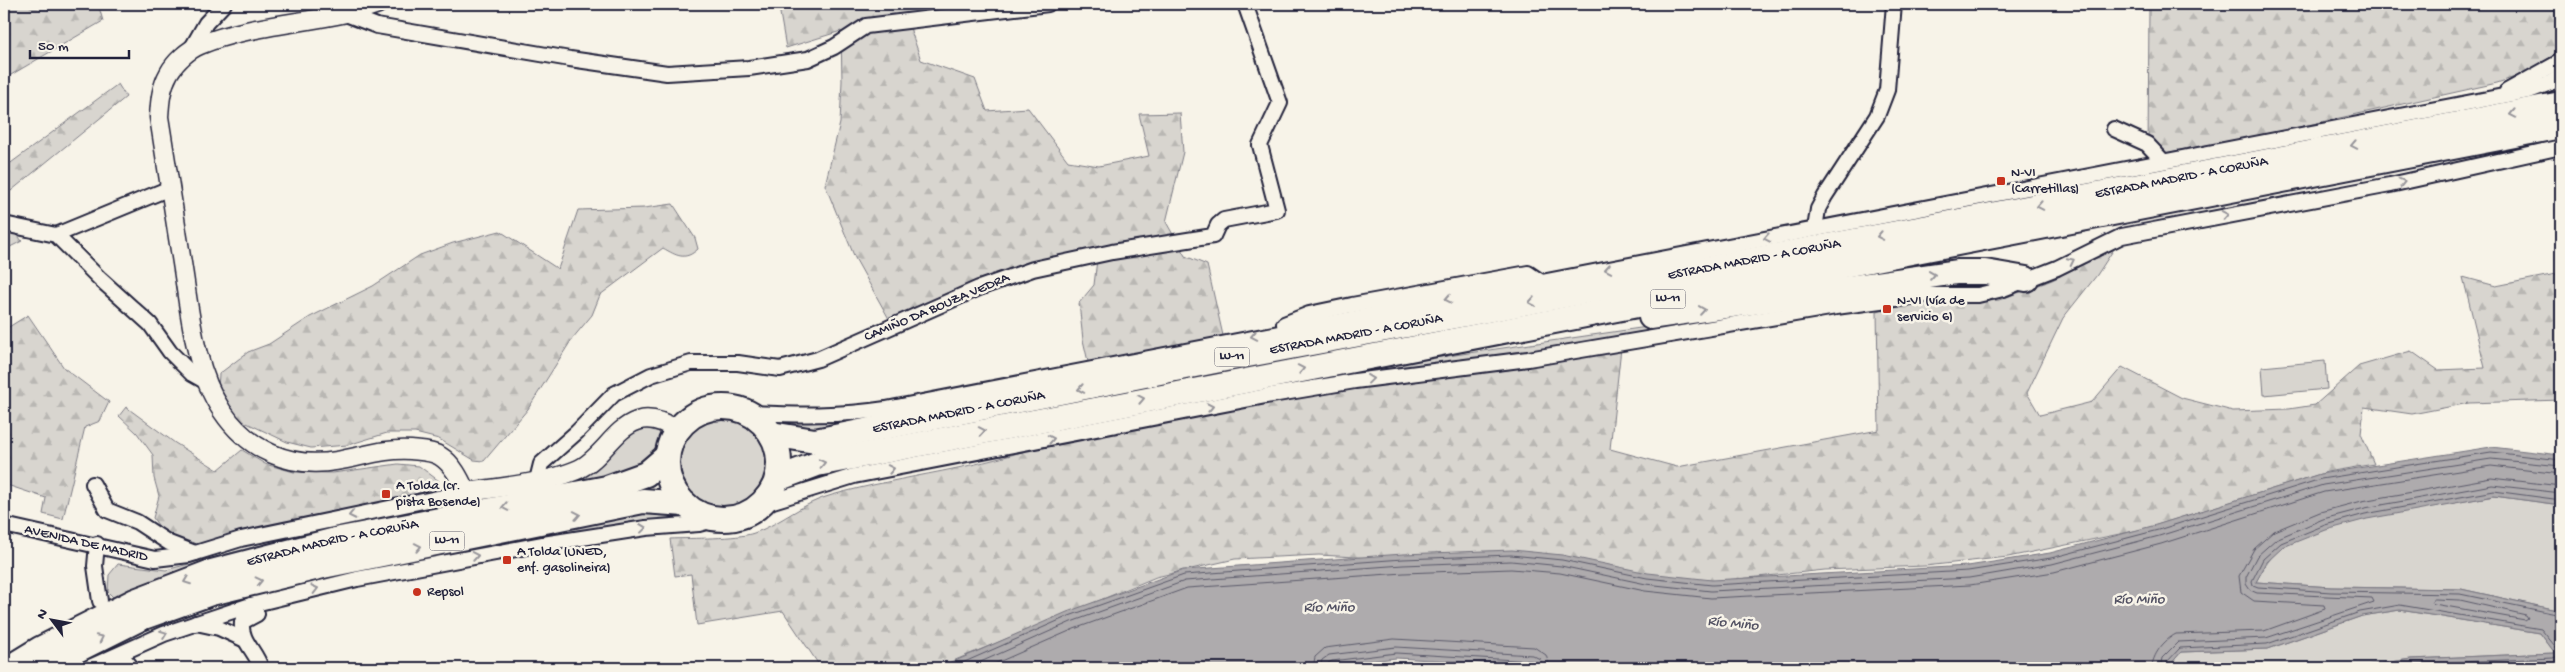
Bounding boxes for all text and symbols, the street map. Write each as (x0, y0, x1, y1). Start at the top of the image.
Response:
scale bar (30, 28, 129, 60)
text: 50 m (38, 38, 69, 56)
one-way arrow (2509, 108, 2518, 118)
one-way arrow (2350, 140, 2359, 150)
street label: ESTRADA MADRID - A CORUÑA (2094, 153, 2270, 203)
place label: N-VI (Carretillas) (2011, 165, 2079, 198)
marker: N-VI (Carretillas) (1995, 175, 2007, 187)
one-way arrow (2398, 177, 2407, 188)
one-way arrow (2035, 200, 2044, 210)
one-way arrow (2221, 210, 2230, 221)
one-way arrow (1876, 231, 1885, 241)
one-way arrow (1763, 232, 1771, 242)
street label: ESTRADA MADRID - A CORUÑA (1666, 235, 1843, 284)
one-way arrow (2066, 257, 2075, 268)
one-way arrow (1603, 263, 1612, 273)
street label: CAMIÑO DA BOUZA VEDRA (862, 269, 1013, 346)
one-way arrow (1928, 270, 1936, 281)
road number: LU-11 (1650, 290, 1686, 308)
one-way arrow (1443, 293, 1452, 304)
place label: N-VI (vía de servicio 6) (1897, 293, 1965, 326)
one-way arrow (1528, 297, 1537, 307)
marker: N-VI (vía de servicio 6) (1881, 303, 1893, 315)
one-way arrow (1698, 305, 1706, 316)
street label: ESTRADA MADRID - A CORUÑA (1268, 310, 1445, 359)
one-way arrow (1250, 331, 1258, 341)
road number: LU-11 (1214, 348, 1250, 367)
one-way arrow (1296, 364, 1305, 374)
one-way arrow (1367, 374, 1375, 385)
one-way arrow (1076, 383, 1085, 394)
street label: ESTRADA MADRID - A CORUÑA (871, 387, 1047, 438)
one-way arrow (1137, 394, 1146, 405)
one-way arrow (1206, 402, 1215, 413)
one-way arrow (977, 426, 986, 436)
one-way arrow (1047, 434, 1055, 444)
one-way arrow (818, 458, 827, 469)
one-way arrow (887, 465, 896, 475)
place label: A Tolda (cr. pista Bosende) (395, 478, 481, 511)
marker: A Tolda (cr. pista Bosende) (380, 488, 392, 500)
one-way arrow (500, 502, 509, 512)
one-way arrow (347, 509, 356, 520)
one-way arrow (573, 510, 581, 521)
street label: ESTRADA MADRID - A CORUÑA (245, 516, 420, 571)
street label: AVENIDA DE MADRID (23, 522, 150, 567)
one-way arrow (638, 524, 647, 534)
road number: LU-11 (430, 532, 464, 550)
one-way arrow (413, 542, 422, 553)
place label: A Tolda (UNED, enf. gasolineira) (517, 544, 611, 577)
one-way arrow (470, 551, 479, 561)
marker: A Tolda (UNED, enf. gasolineira) (501, 554, 513, 566)
one-way arrow (183, 575, 192, 585)
one-way arrow (254, 576, 263, 587)
one-way arrow (311, 584, 320, 595)
place label: Repsol (427, 584, 464, 601)
marker: Repsol (411, 586, 423, 598)
water label: Río Miño (2113, 591, 2166, 609)
north arrow (28, 594, 78, 644)
water label: Río Miño (1303, 599, 1356, 617)
text: N (33, 606, 53, 623)
water label: Río Miño (1707, 612, 1761, 636)
one-way arrow (160, 630, 168, 640)
one-way arrow (95, 634, 104, 644)

